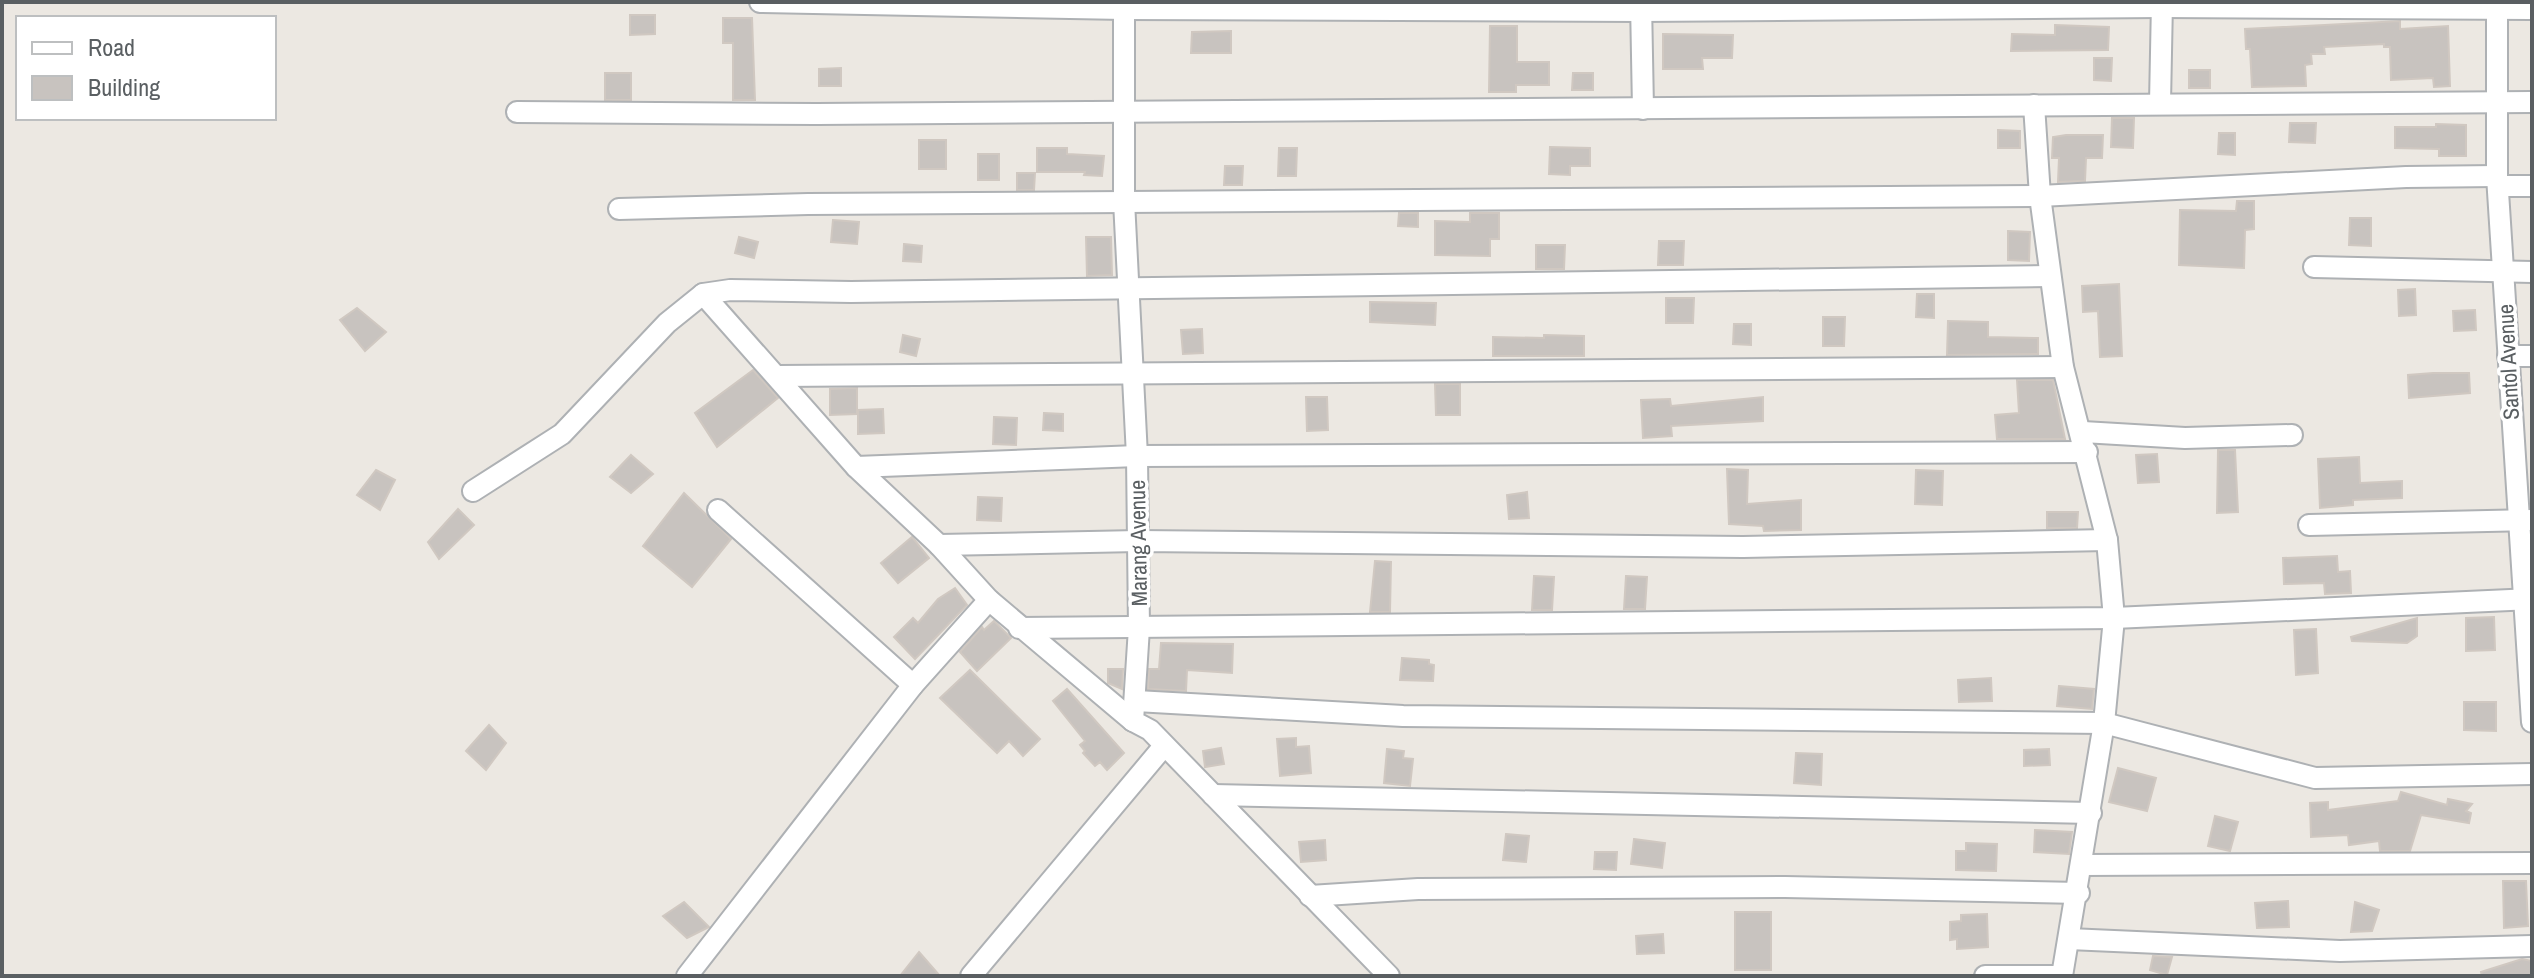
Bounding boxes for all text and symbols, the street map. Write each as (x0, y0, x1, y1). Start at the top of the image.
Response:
legend (16, 16, 276, 120)
text: Road (88, 31, 135, 63)
text: Building (88, 71, 160, 103)
street label: Santol Avenue (2490, 303, 2526, 421)
street label: Marang Avenue (1122, 480, 1154, 606)

